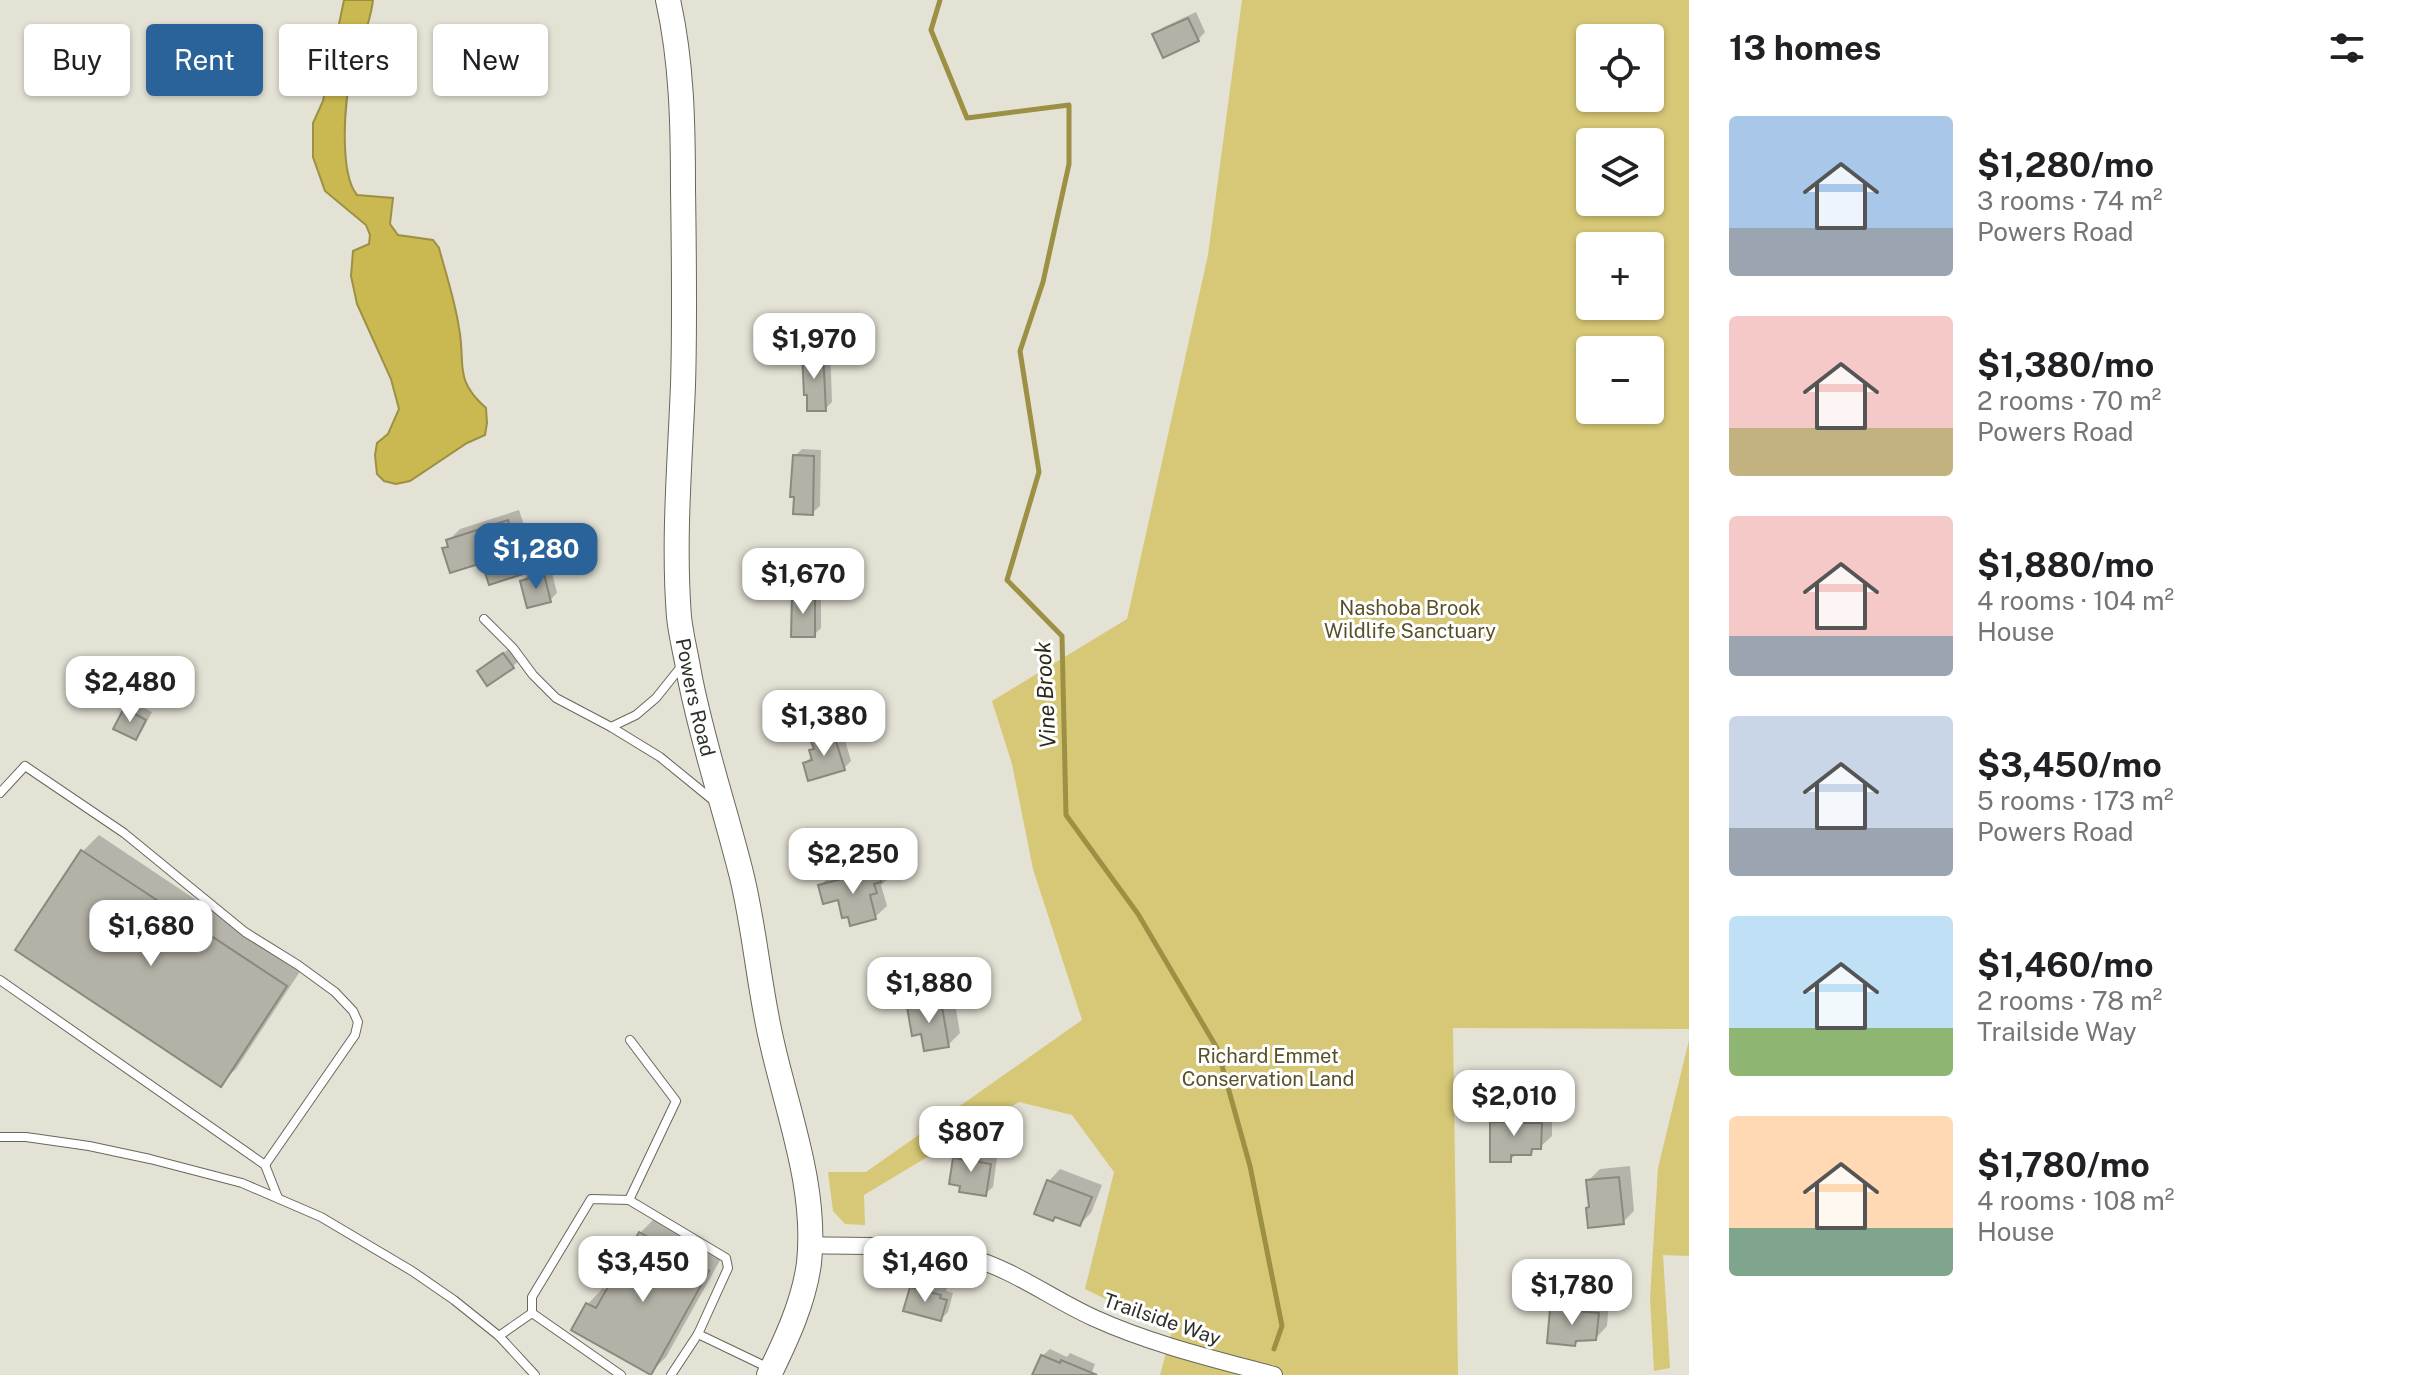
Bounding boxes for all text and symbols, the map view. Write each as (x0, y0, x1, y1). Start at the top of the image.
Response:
chip: Buy (24, 24, 130, 96)
chip: Rent (146, 24, 263, 96)
chip: Filters (279, 24, 417, 96)
chip: New (433, 24, 548, 96)
map controls (1576, 24, 1664, 424)
button: locate (1576, 24, 1664, 112)
icon: filters (2325, 26, 2369, 70)
text: 13 homes (1729, 28, 1881, 68)
button: layers (1576, 128, 1664, 216)
text: $1,280/mo (1977, 145, 2154, 185)
icon: home (1793, 148, 1889, 244)
text: 3 rooms · 74 m² (1977, 185, 2163, 216)
text: Powers Road (1977, 216, 2134, 247)
button: + (1576, 232, 1664, 320)
pin: $1,970 (749, 313, 879, 381)
text: $1,970 (771, 323, 857, 354)
button: − (1576, 336, 1664, 424)
text: $1,380/mo (1977, 345, 2154, 385)
icon: home (1793, 348, 1889, 444)
text: 2 rooms · 70 m² (1977, 385, 2161, 416)
text: Powers Road (1977, 416, 2134, 447)
pin: $1,280 (471, 523, 601, 591)
text: $1,280 (492, 533, 580, 564)
text: $1,880/mo (1977, 545, 2154, 585)
pin: $1,670 (738, 548, 868, 616)
icon: home (1793, 548, 1889, 644)
text: $1,670 (760, 558, 846, 589)
text: 4 rooms · 104 m² (1977, 585, 2174, 616)
park label: Nashoba Brook Wildlife Sanctuary (1324, 596, 1496, 643)
text: House (1977, 616, 2054, 647)
street label: Powers Road (671, 636, 720, 759)
water label: Vine Brook (1029, 641, 1061, 749)
pin: $2,480 (65, 656, 195, 724)
text: $2,480 (84, 666, 176, 697)
pin: $1,380 (759, 690, 889, 758)
text: $1,380 (780, 700, 868, 731)
text: $3,450/mo (1977, 745, 2162, 785)
icon: home (1793, 748, 1889, 844)
text: 5 rooms · 173 m² (1977, 785, 2174, 816)
text: Powers Road (1977, 816, 2134, 847)
pin: $2,250 (788, 828, 918, 896)
text: $2,250 (807, 838, 899, 869)
pin: $1,680 (86, 900, 216, 968)
text: $1,680 (107, 910, 195, 941)
text: $1,460/mo (1977, 945, 2154, 985)
icon: home (1793, 948, 1889, 1044)
pin: $1,880 (864, 957, 994, 1025)
text: $1,880 (885, 967, 973, 998)
text: 2 rooms · 78 m² (1977, 985, 2162, 1016)
text: Trailside Way (1977, 1016, 2137, 1047)
park label: Richard Emmet Conservation Land (1182, 1044, 1354, 1091)
pin: $2,010 (1449, 1070, 1579, 1138)
text: $2,010 (1471, 1080, 1557, 1111)
pin: $807 (924, 1106, 1018, 1174)
text: $807 (937, 1116, 1005, 1147)
text: $1,780/mo (1977, 1145, 2150, 1185)
icon: home (1793, 1148, 1889, 1244)
text: 4 rooms · 108 m² (1977, 1185, 2174, 1216)
text: House (1977, 1216, 2054, 1247)
pin: $3,450 (578, 1236, 708, 1304)
pin: $1,460 (860, 1236, 990, 1304)
text: $3,450 (596, 1246, 690, 1277)
text: $1,460 (882, 1246, 968, 1277)
pin: $1,780 (1507, 1259, 1637, 1327)
text: $1,780 (1530, 1269, 1614, 1300)
street label: Trailside Way (1100, 1288, 1224, 1350)

